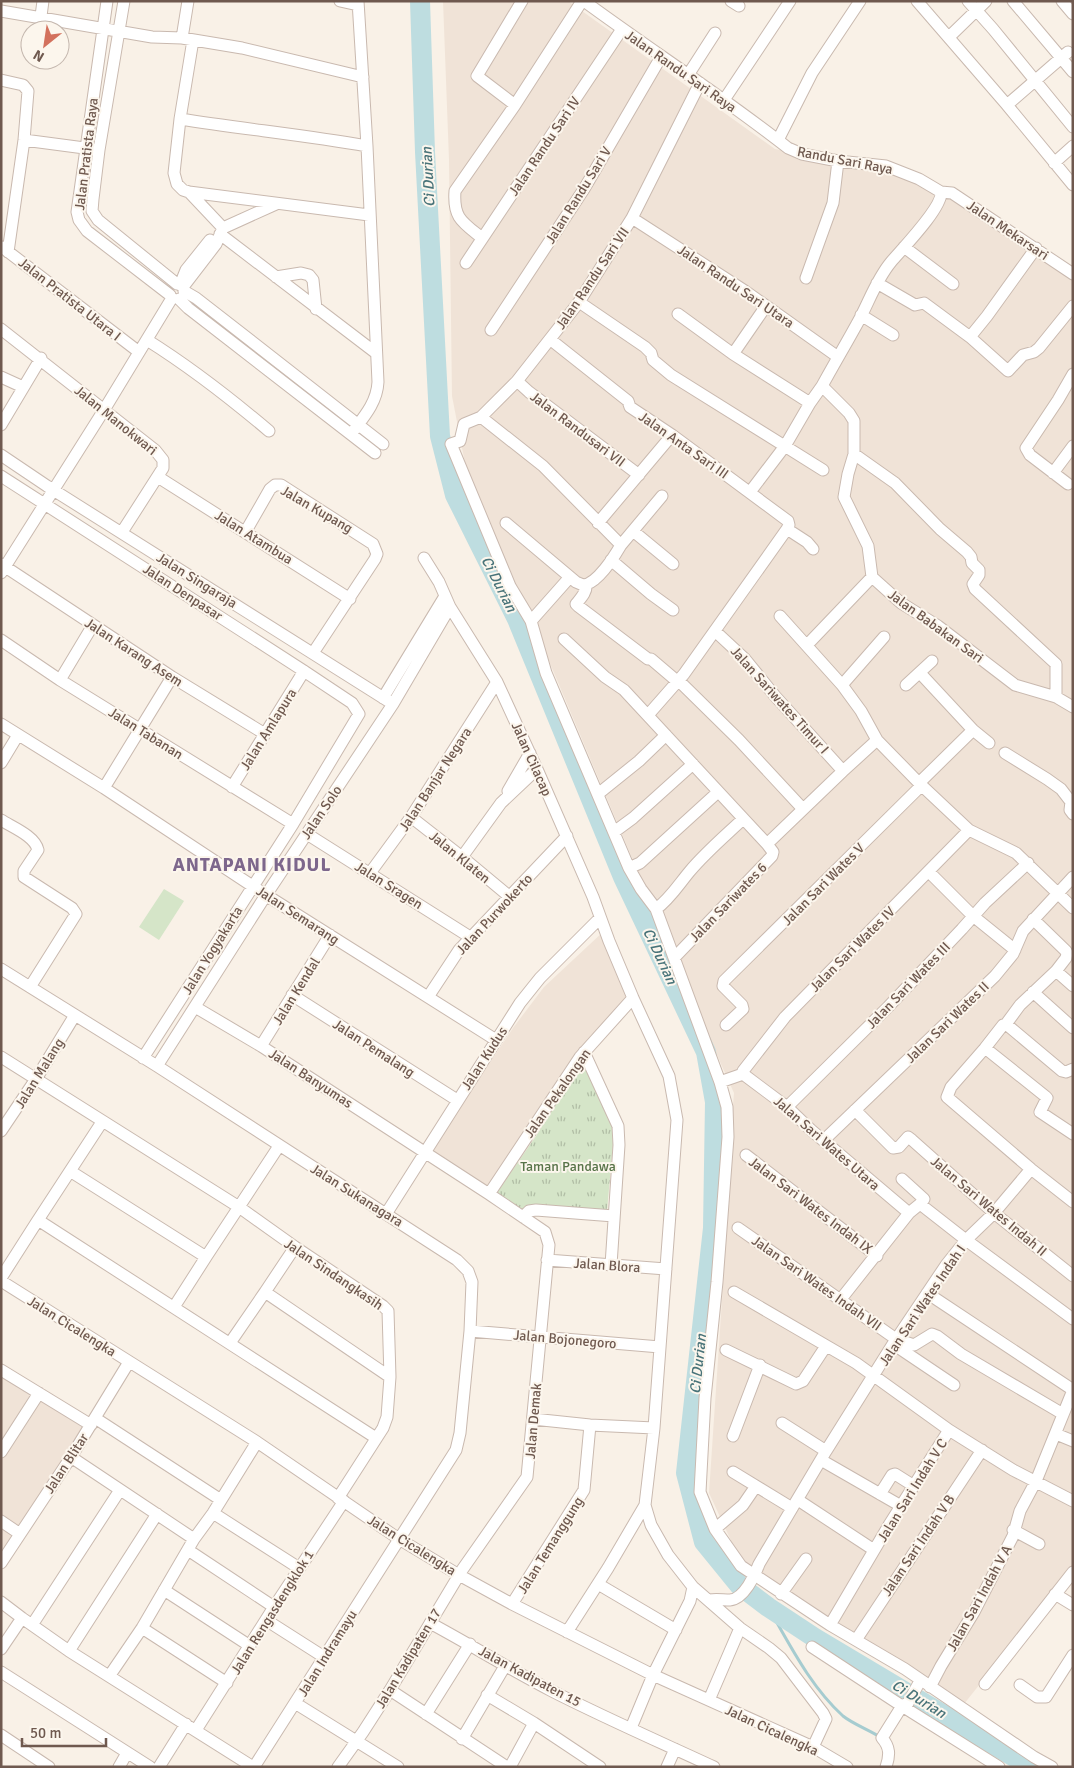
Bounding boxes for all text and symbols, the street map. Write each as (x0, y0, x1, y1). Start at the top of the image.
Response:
north arrow (20, 20, 70, 70)
street label: Jalan Randu Sari Raya (622, 27, 740, 116)
text: N (30, 46, 47, 66)
street label: Jalan Randu Sari IV (505, 94, 584, 199)
street label: Jalan Pratista Raya (71, 97, 102, 211)
street label: Randu Sari Raya (796, 143, 894, 178)
street label: Jalan Randu Sari V (542, 144, 615, 247)
water label: Ci Durian (417, 146, 439, 207)
street label: Jalan Mekarsari (964, 197, 1052, 264)
street label: Jalan Randu Sari VII (552, 224, 633, 333)
street label: Jalan Randu Sari Utara (674, 241, 797, 332)
street label: Jalan Pratista Utara I (15, 254, 124, 345)
street label: Jalan Manokwari (71, 382, 160, 459)
street label: Jalan Randusari VII (527, 388, 629, 471)
street label: Jalan Anta Sari III (636, 408, 732, 483)
street label: Jalan Kupang (278, 482, 356, 537)
street label: Jalan Atambua (212, 507, 296, 568)
street label: Jalan Singaraja (153, 549, 240, 612)
water label: Ci Durian (477, 553, 521, 616)
street label: Jalan Denpasar (140, 560, 226, 625)
street label: Jalan Babakan Sari (885, 586, 987, 667)
street label: Jalan Karang Asem (81, 614, 186, 690)
street label: Jalan Sariwates Timur I (727, 643, 832, 758)
street label: Jalan Amlapura (237, 685, 300, 773)
street label: Jalan Tabanan (105, 704, 186, 763)
street label: Jalan Cilacap (508, 719, 555, 799)
street label: Jalan Banjar Negara (395, 724, 475, 834)
street label: Jalan Solo (297, 782, 346, 842)
street label: Jalan Klaten (426, 828, 494, 887)
street label: Jalan Sari Wates V (779, 840, 868, 929)
district label: ANTAPANI KIDUL (173, 853, 331, 877)
street label: Jalan Sragen (352, 858, 426, 913)
street label: Jalan Sariwates 6 (686, 859, 771, 946)
street label: Jalan Purwokerto (453, 870, 536, 958)
street label: Jalan Semarang (253, 882, 342, 948)
street label: Jalan Yogyakarta (178, 903, 246, 998)
street label: Jalan Sari Wates IV (806, 903, 899, 996)
water label: Ci Durian (639, 925, 681, 988)
street label: Jalan Sari Wates III (862, 938, 954, 1032)
street label: Jalan Kendal (269, 954, 324, 1028)
street label: Jalan Sari Wates II (902, 978, 992, 1066)
street label: Jalan Pemalang (330, 1016, 418, 1081)
street label: Jalan Kudus (458, 1023, 511, 1093)
street label: Jalan Malang (11, 1035, 68, 1112)
street label: Jalan Banyumas (266, 1045, 356, 1112)
street label: Jalan Pekalongan (520, 1046, 594, 1141)
street label: Jalan Sari Wates Utara (770, 1093, 883, 1194)
street label: Jalan Sari Wates Indah IX (745, 1153, 876, 1258)
street label: Jalan Sari Wates Indah II (927, 1153, 1050, 1260)
park label: Taman Pandawa (520, 1158, 616, 1175)
street label: Jalan Sukanagara (307, 1160, 406, 1231)
street label: Jalan Sari Wates Indah VII (748, 1232, 885, 1335)
street label: Jalan Sindangkasih (281, 1235, 386, 1314)
street label: Jalan Sari Wates Indah I (876, 1241, 969, 1369)
street label: Jalan Blora (573, 1255, 641, 1276)
street label: Jalan Cicalengka (24, 1292, 119, 1360)
street label: Jalan Bojonegoro (513, 1327, 617, 1352)
water label: Ci Durian (686, 1332, 710, 1395)
street label: Jalan Demak (522, 1382, 545, 1460)
street label: Jalan Blitar (41, 1429, 93, 1497)
street label: Jalan Sari Indah V C (874, 1435, 951, 1545)
street label: Jalan Sari Indah V B (878, 1491, 959, 1599)
street label: Jalan Temanggung (514, 1494, 587, 1597)
street label: Jalan Cicalengka (364, 1511, 459, 1579)
street label: Jalan Sari Indah V A (943, 1542, 1016, 1654)
street label: Jalan Rengasdengklok 1 (227, 1547, 318, 1678)
street label: Jalan Kadipaten 17 (372, 1605, 445, 1711)
street label: Jalan Indramayu (294, 1607, 361, 1700)
street label: Jalan Kadipaten 15 (476, 1642, 584, 1711)
water label: Ci Durian (889, 1676, 950, 1723)
street label: Jalan Cicalengka (722, 1701, 821, 1760)
scale bar (22, 1716, 106, 1748)
text: 50 m (30, 1724, 61, 1742)

